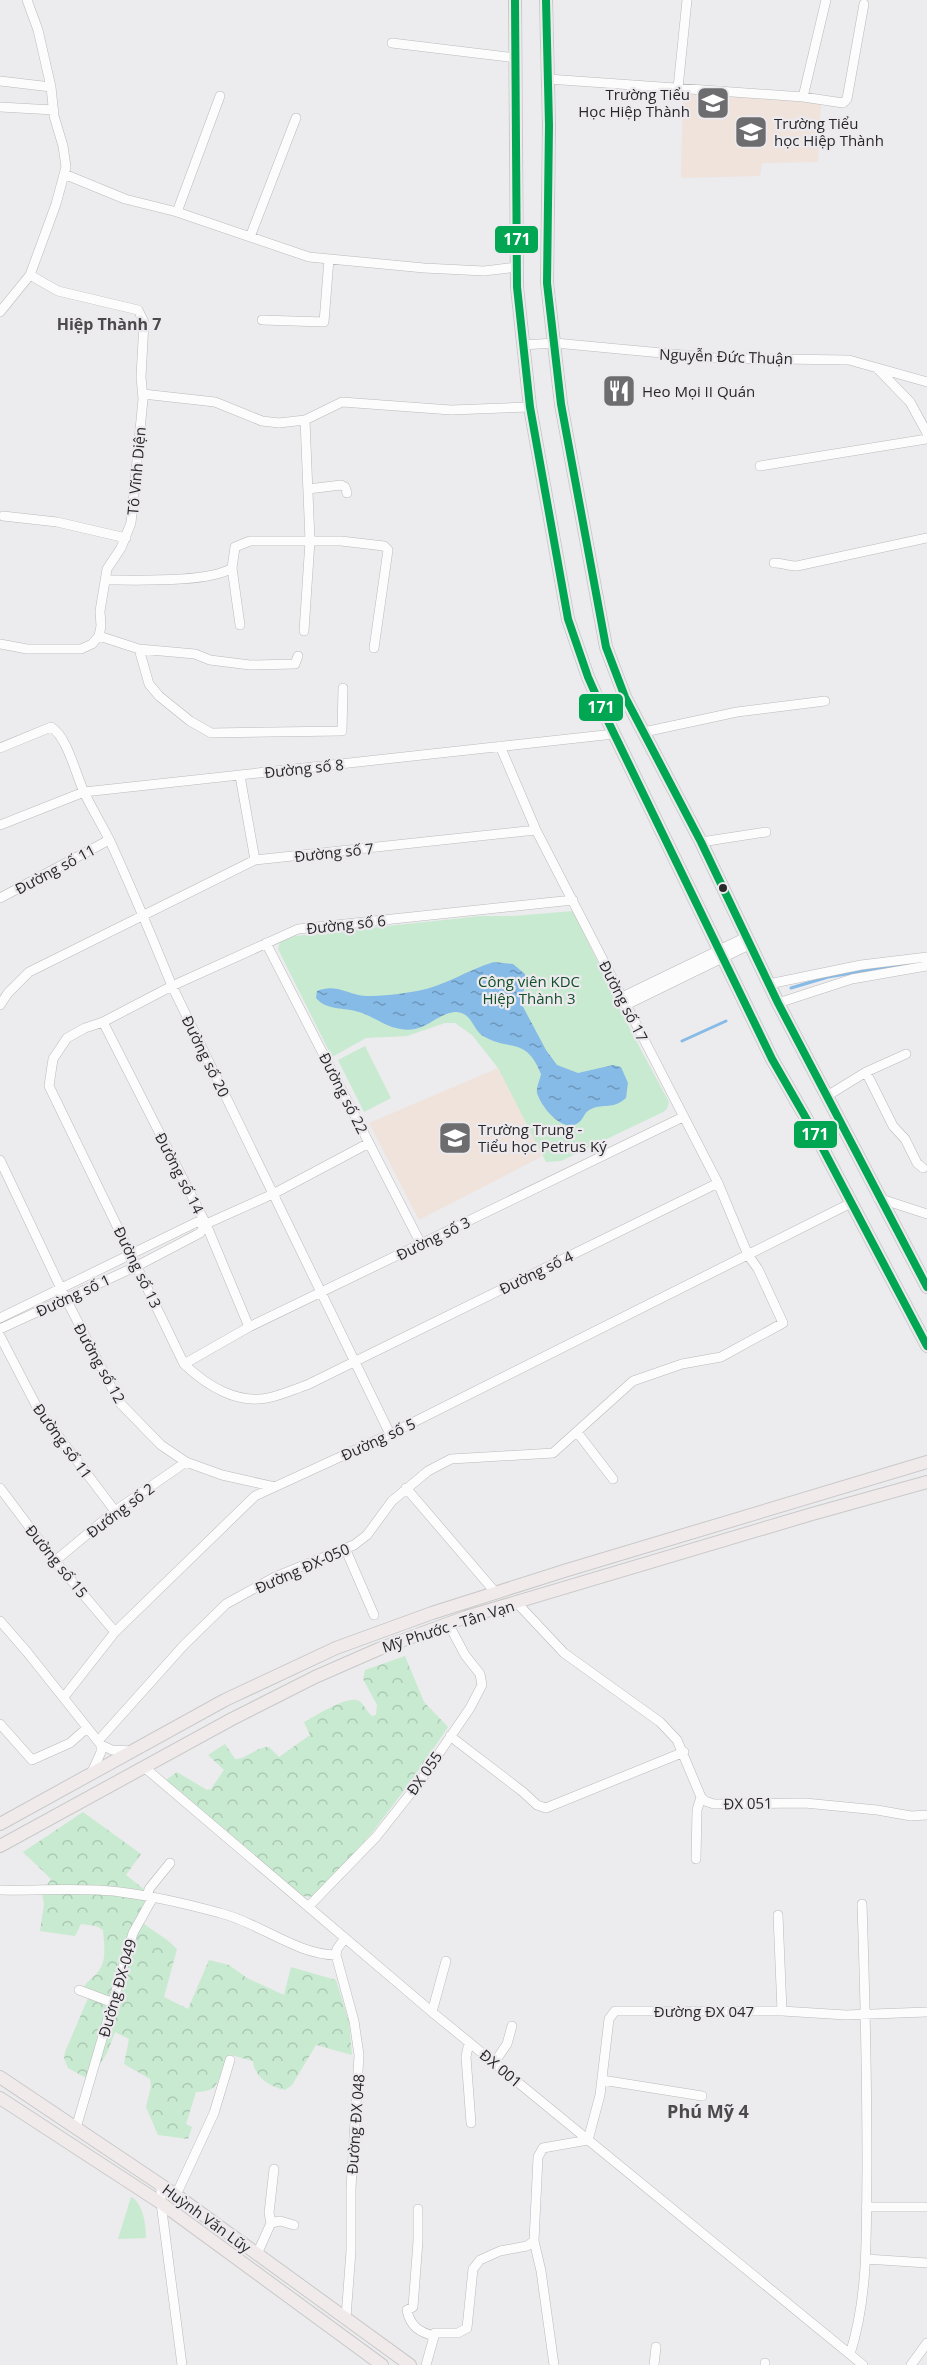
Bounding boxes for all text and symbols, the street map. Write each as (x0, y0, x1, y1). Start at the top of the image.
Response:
place label: Trường Tiểu Học Hiệp Thành (578, 84, 690, 121)
school or university icon: Trường Tiểu Học Hiệp Thành (695, 85, 731, 121)
place label: Trường Tiểu học Hiệp Thành (774, 113, 884, 150)
school or university icon: Trường Tiểu học Hiệp Thành (733, 114, 769, 150)
line badge: 171 (494, 225, 539, 254)
text: 171 (503, 228, 531, 250)
district label: Hiệp Thành 7 (57, 313, 161, 335)
street label: Nguyễn Đức Thuận (659, 344, 793, 368)
restaurant icon: Heo Mọi II Quán (601, 373, 637, 409)
place label: Heo Mọi II Quán (642, 381, 755, 401)
street label: Tô Vĩnh Diện (122, 426, 150, 516)
line badge: 171 (578, 693, 624, 722)
text: 171 (587, 696, 615, 718)
street label: Đường số 8 (263, 754, 345, 782)
street label: Đường số 7 (293, 838, 375, 866)
street label: Đường số 11 (11, 839, 99, 899)
unlabelled marker (717, 882, 729, 894)
street label: Đường số 6 (305, 910, 387, 938)
street label: Đường số 17 (595, 957, 653, 1045)
park label: Công viên KDC Hiệp Thành 3 (478, 971, 580, 1008)
street label: Đường số 20 (178, 1012, 234, 1100)
street label: Đường số 22 (315, 1049, 373, 1137)
place label: Trường Trung - Tiểu học Petrus Ký (478, 1119, 607, 1156)
school or university icon: Trường Trung - Tiểu học Petrus Ký (437, 1120, 473, 1156)
line badge: 171 (793, 1120, 838, 1149)
text: 171 (801, 1123, 829, 1145)
street label: Đường số 14 (151, 1129, 209, 1217)
street label: Đường số 3 (393, 1212, 473, 1264)
street label: Đường số 13 (110, 1223, 166, 1311)
street label: Đường số 4 (496, 1245, 577, 1298)
street label: Đường số 1 (33, 1269, 113, 1321)
street label: Đường số 12 (70, 1319, 130, 1407)
street label: Đường số 11 (29, 1399, 97, 1483)
street label: Đường số 5 (338, 1413, 418, 1465)
street label: Đướng số 2 (82, 1478, 158, 1542)
street label: Đường số 15 (21, 1520, 93, 1602)
street label: Đường ĐX-050 (252, 1538, 352, 1598)
street label: Mỹ Phước - Tân Vạn (379, 1595, 517, 1657)
street label: ĐX 055 (402, 1747, 446, 1799)
street label: ĐX 051 (723, 1793, 773, 1813)
street label: Đường ĐX-049 (93, 1937, 141, 2039)
street label: Đường ĐX 047 (654, 2001, 754, 2021)
street label: ĐX 001 (476, 2045, 526, 2091)
street label: Đường ĐX 048 (342, 2073, 368, 2175)
district label: Phú Mỹ 4 (667, 2099, 749, 2123)
street label: Huỳnh Văn Lũy (159, 2179, 256, 2257)

